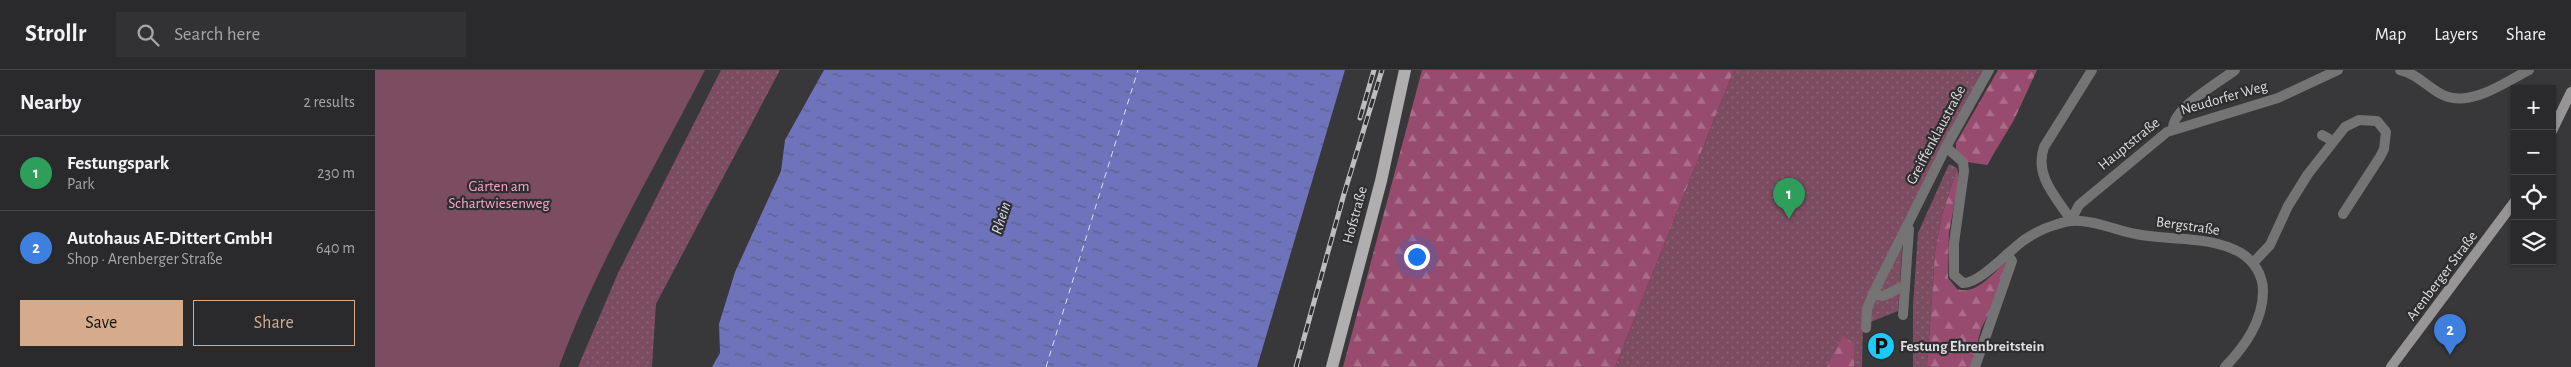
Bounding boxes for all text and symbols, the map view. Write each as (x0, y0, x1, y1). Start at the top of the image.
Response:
search box (116, 12, 466, 57)
icon: search (134, 21, 162, 49)
text: Strollr (25, 22, 86, 46)
text: Search here (174, 25, 260, 44)
text: Map (2375, 26, 2406, 44)
text: Layers (2434, 26, 2478, 44)
text: Share (2506, 26, 2546, 44)
street label: Neudorfer Weg (2179, 78, 2270, 118)
street label: Greiffenklaustraße (1904, 83, 1968, 187)
map controls (2511, 85, 2556, 265)
button: + (2511, 85, 2556, 130)
text: Nearby (20, 92, 81, 113)
text: 2 results (303, 94, 355, 110)
street label: Hauptstraße (2095, 115, 2163, 173)
button: − (2511, 130, 2556, 175)
text: Festungspark (67, 154, 169, 173)
text: 1 (33, 165, 39, 181)
text: 230 m (317, 165, 355, 181)
button: locate (2511, 175, 2556, 220)
text: Park (67, 176, 95, 192)
pin: 1 (1773, 178, 1805, 219)
park label: Gärten am Schartwiesenweg (448, 179, 550, 211)
street label: Hofstraße (1340, 185, 1370, 245)
water label: Rhein (988, 200, 1014, 236)
street label: Bergstraße (2155, 214, 2221, 238)
button: layers (2511, 220, 2556, 265)
street label: Arenberger Straße (2404, 228, 2480, 324)
text: Autohaus AE-Dittert GmbH (67, 229, 273, 248)
text: 2 (32, 240, 40, 256)
text: 640 m (316, 240, 355, 256)
your location (1404, 244, 1430, 270)
text: Shop · Arenberger Straße (67, 251, 223, 267)
button: Save (20, 300, 183, 346)
button: Share (193, 300, 355, 346)
pin: 2 (2434, 314, 2466, 355)
parking icon: Festung Ehrenbreitstein (1866, 331, 1896, 361)
place label: Festung Ehrenbreitstein (1900, 339, 2044, 354)

